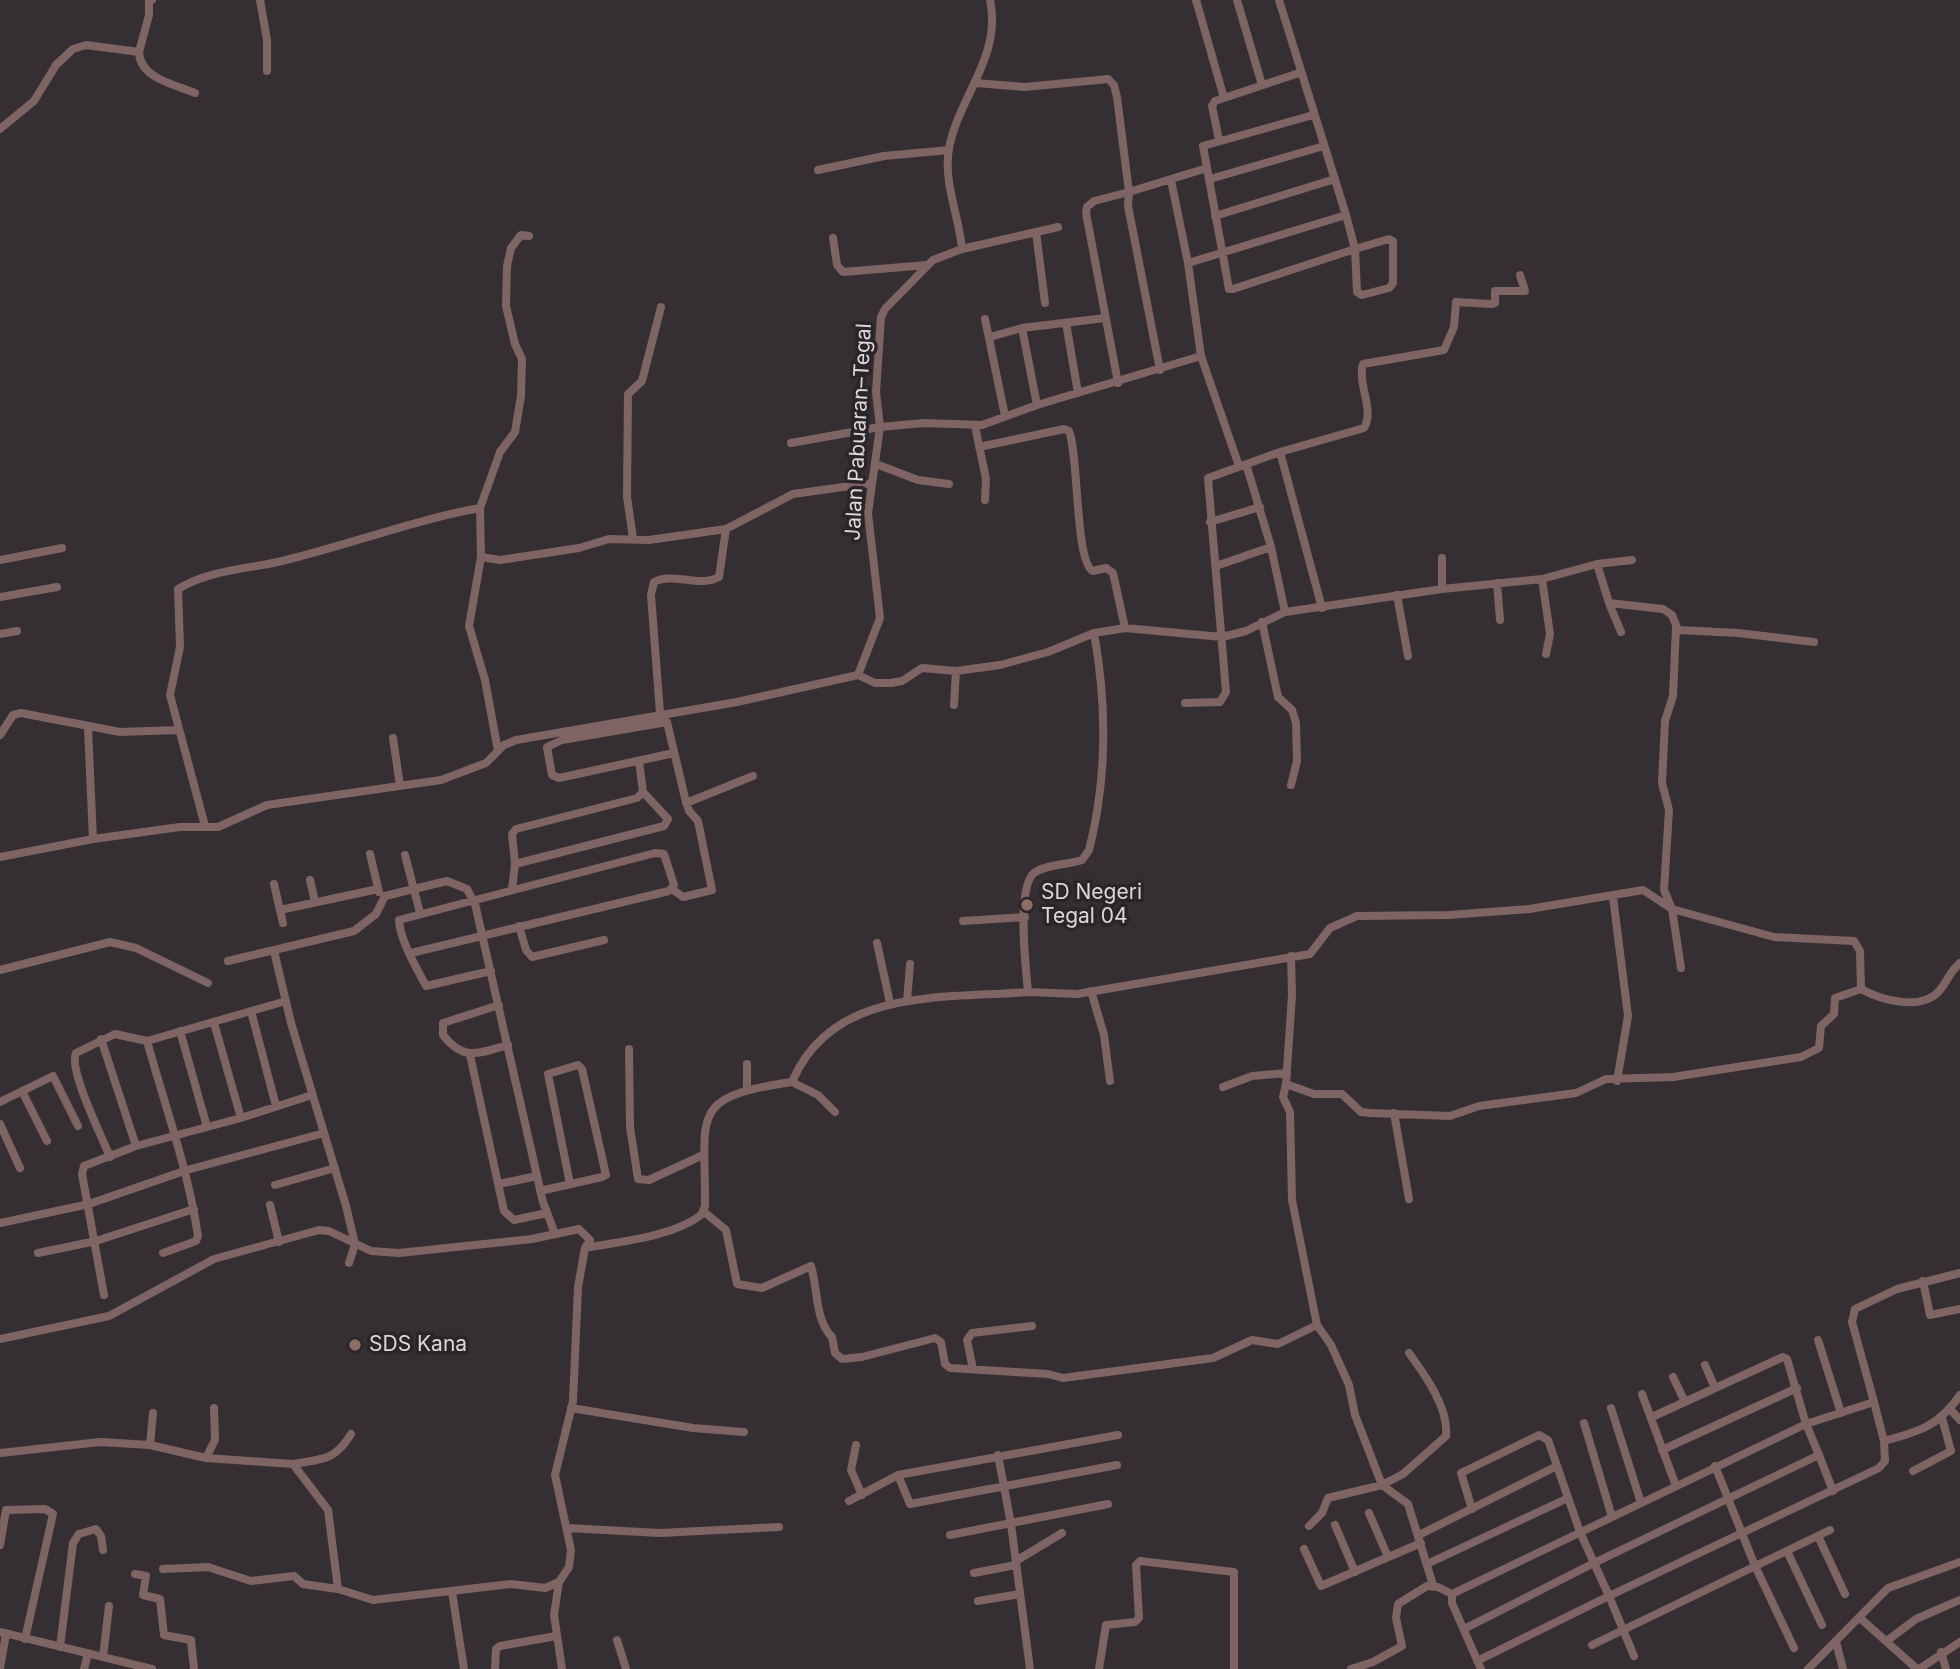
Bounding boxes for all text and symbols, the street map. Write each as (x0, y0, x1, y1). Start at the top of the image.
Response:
street label: Jalan Pabuaran–Tegal (841, 323, 877, 541)
place label: SD Negeri Tegal 04 (1041, 880, 1142, 930)
marker: SD Negeri Tegal 04 (1019, 897, 1035, 913)
place label: SDS Kana (369, 1332, 467, 1358)
marker: SDS Kana (347, 1337, 363, 1353)

